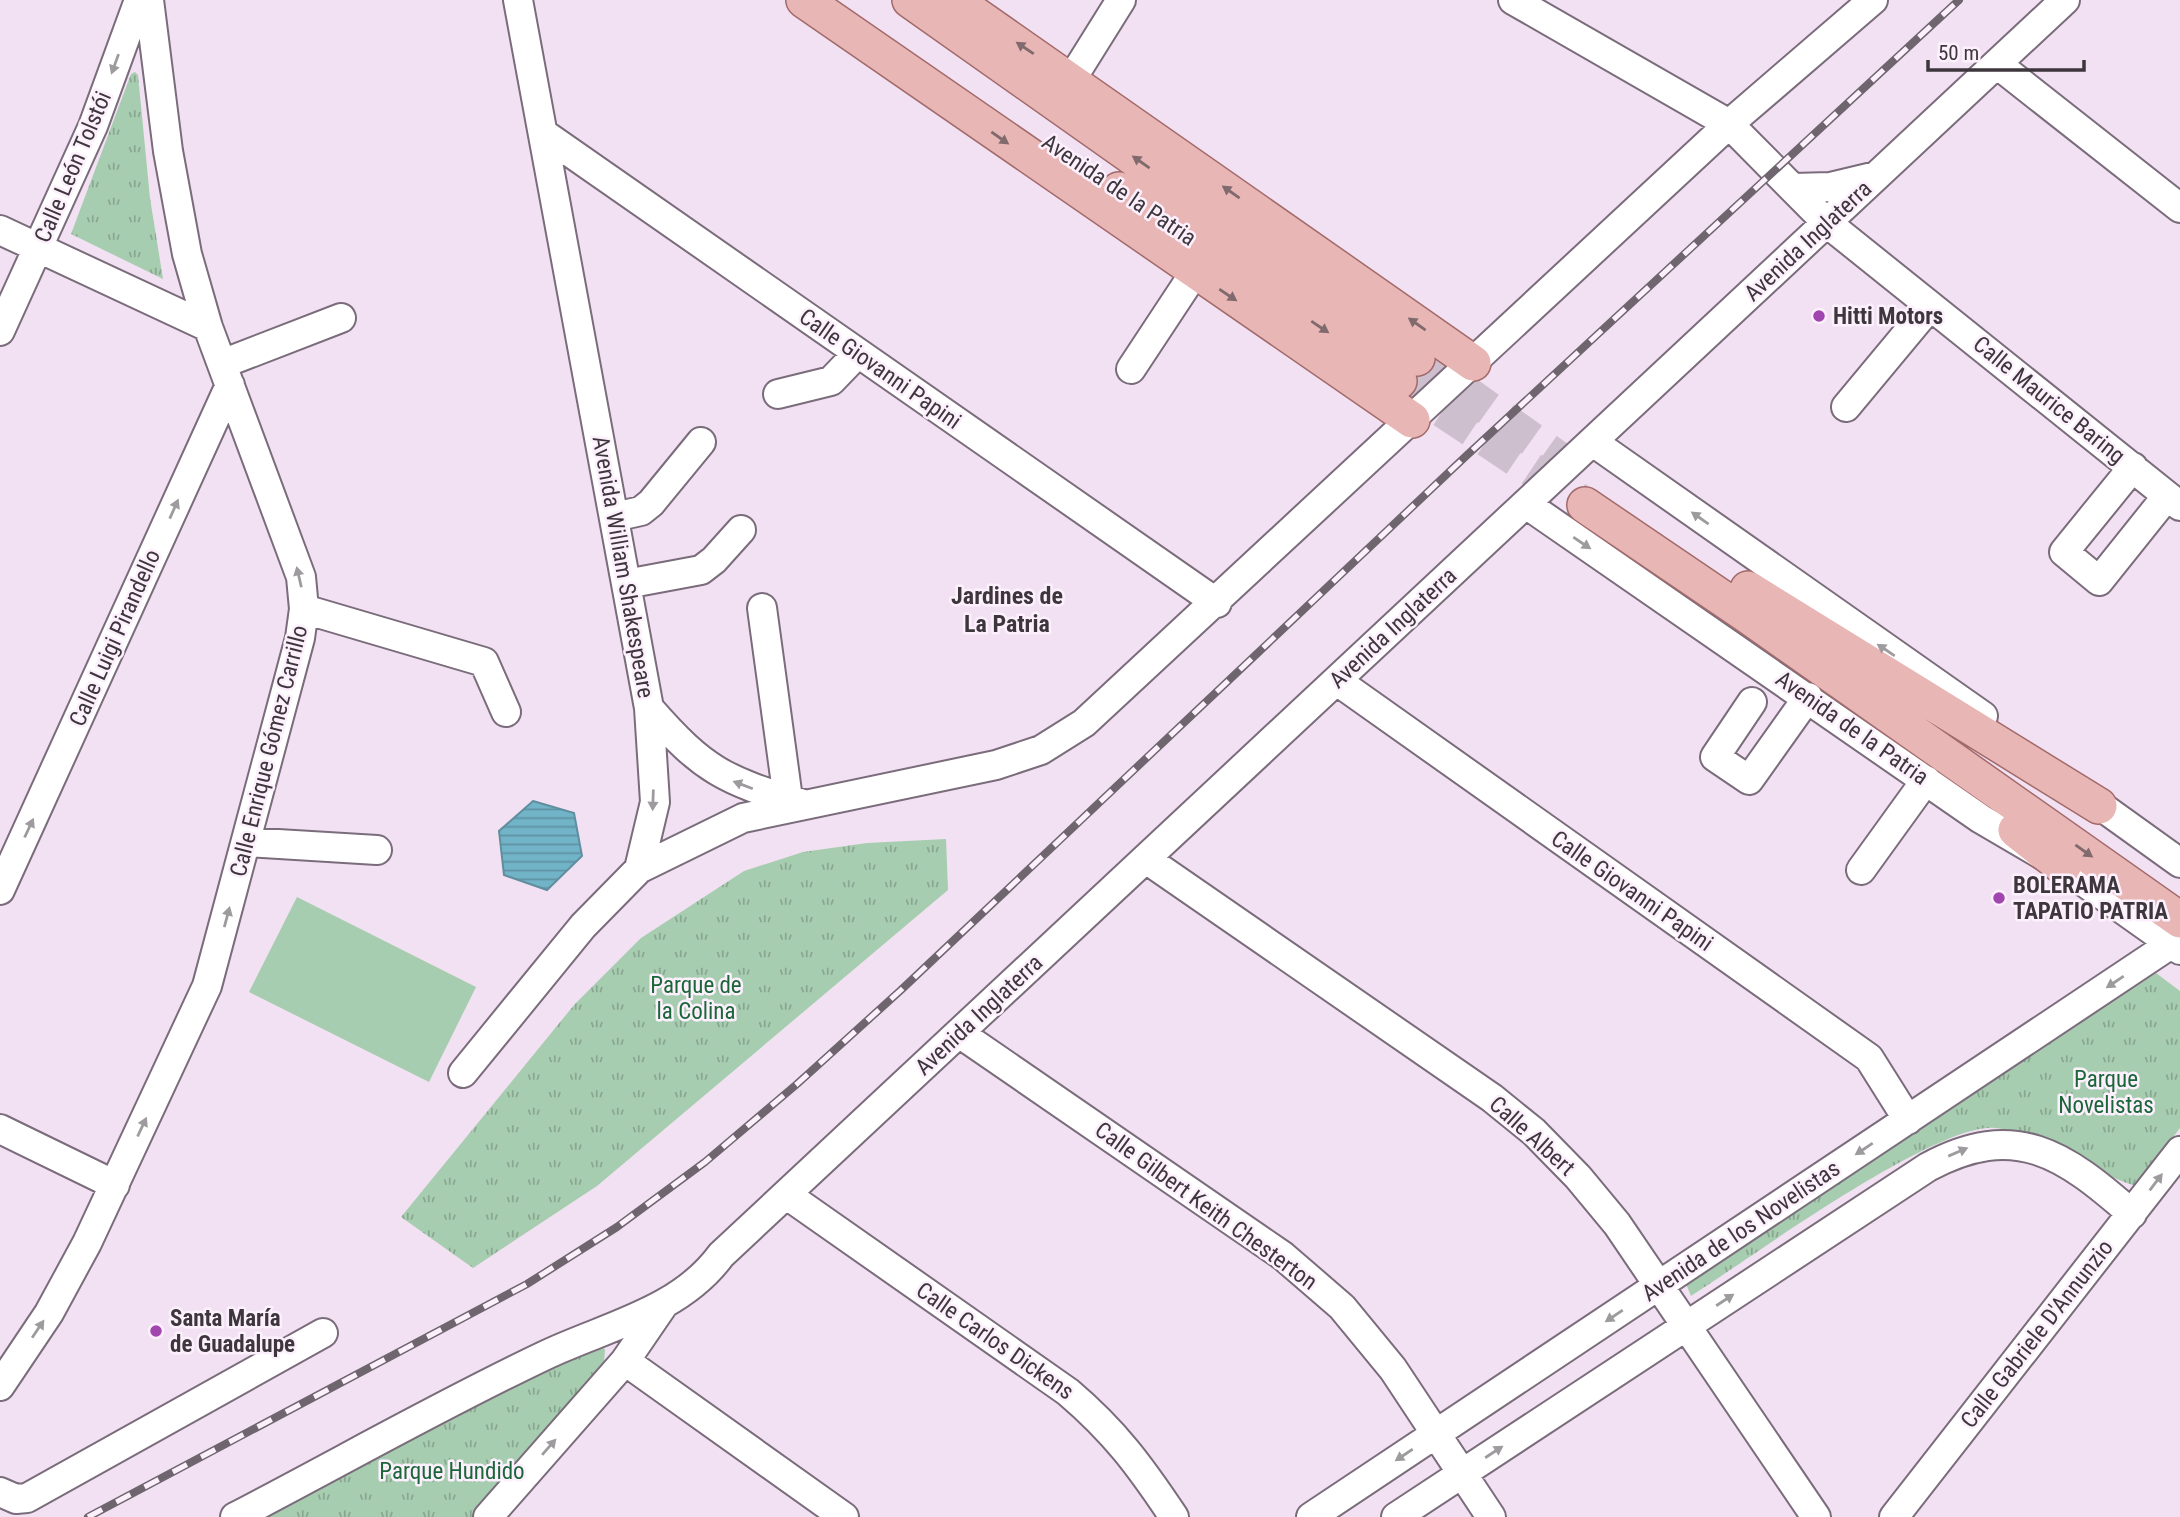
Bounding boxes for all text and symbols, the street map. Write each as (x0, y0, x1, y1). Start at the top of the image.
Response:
scale bar (1928, 28, 2084, 72)
one-way arrow (1016, 41, 1034, 55)
text: 50 m (1938, 41, 1979, 65)
one-way arrow (110, 53, 121, 74)
street label: Calle León Tolstói (29, 87, 117, 247)
street label: Avenida de la Patria (1037, 128, 1201, 252)
one-way arrow (991, 131, 1009, 145)
one-way arrow (1132, 155, 1150, 169)
street label: Avenida Inglaterra (1739, 175, 1877, 307)
one-way arrow (1222, 186, 1240, 200)
one-way arrow (1218, 288, 1238, 301)
street label: Calle Giovanni Papini (794, 303, 966, 435)
place label: Hitti Motors (1833, 303, 1943, 330)
marker: Hitti Motors (1811, 308, 1827, 324)
one-way arrow (1408, 317, 1426, 331)
one-way arrow (1311, 320, 1329, 334)
street label: Calle Maurice Baring (1968, 331, 2130, 469)
street label: Avenida William Shakespeare (587, 434, 659, 700)
one-way arrow (168, 499, 180, 519)
one-way arrow (1691, 512, 1709, 526)
one-way arrow (1573, 536, 1591, 550)
street label: Calle Luigi Pirandello (64, 546, 166, 730)
street label: Avenida Inglaterra (1324, 562, 1462, 694)
one-way arrow (293, 566, 304, 588)
district label: Jardines de La Patria (951, 582, 1063, 638)
street label: Calle Enrique Gómez Carrillo (225, 622, 313, 880)
one-way arrow (1876, 643, 1896, 656)
street label: Avenida de la Patria (1770, 665, 1934, 791)
one-way arrow (733, 779, 754, 790)
one-way arrow (648, 789, 659, 811)
one-way arrow (24, 817, 35, 838)
street label: Calle Giovanni Papini (1546, 825, 1718, 957)
one-way arrow (2075, 844, 2093, 858)
place label: BOLERAMA TAPATIO PATRIA (2013, 872, 2168, 925)
marker: BOLERAMA TAPATIO PATRIA (1991, 890, 2007, 906)
one-way arrow (222, 906, 233, 928)
street label: Avenida Inglaterra (910, 949, 1048, 1081)
park label: Parque de la Colina (650, 972, 742, 1025)
one-way arrow (2105, 975, 2124, 988)
park label: Parque Novelistas (2058, 1066, 2154, 1119)
street label: Calle Albert (1484, 1091, 1580, 1181)
street label: Calle Gilbert Keith Chesterton (1090, 1116, 1322, 1296)
one-way arrow (136, 1117, 148, 1137)
one-way arrow (1855, 1142, 1873, 1156)
one-way arrow (1948, 1146, 1968, 1158)
street label: Avenida de los Novelistas (1637, 1155, 1845, 1307)
one-way arrow (2149, 1173, 2163, 1192)
street label: Calle Gabriele D'Annunzio (1955, 1234, 2119, 1434)
street label: Calle Carlos Dickens (911, 1277, 1079, 1405)
one-way arrow (1715, 1294, 1735, 1307)
place label: Santa María de Guadalupe (170, 1305, 295, 1358)
one-way arrow (1604, 1309, 1623, 1322)
one-way arrow (31, 1320, 45, 1338)
marker: Santa María de Guadalupe (148, 1323, 164, 1339)
one-way arrow (541, 1439, 556, 1456)
one-way arrow (1485, 1445, 1503, 1459)
one-way arrow (1394, 1449, 1414, 1462)
park label: Parque Hundido (379, 1458, 525, 1485)

